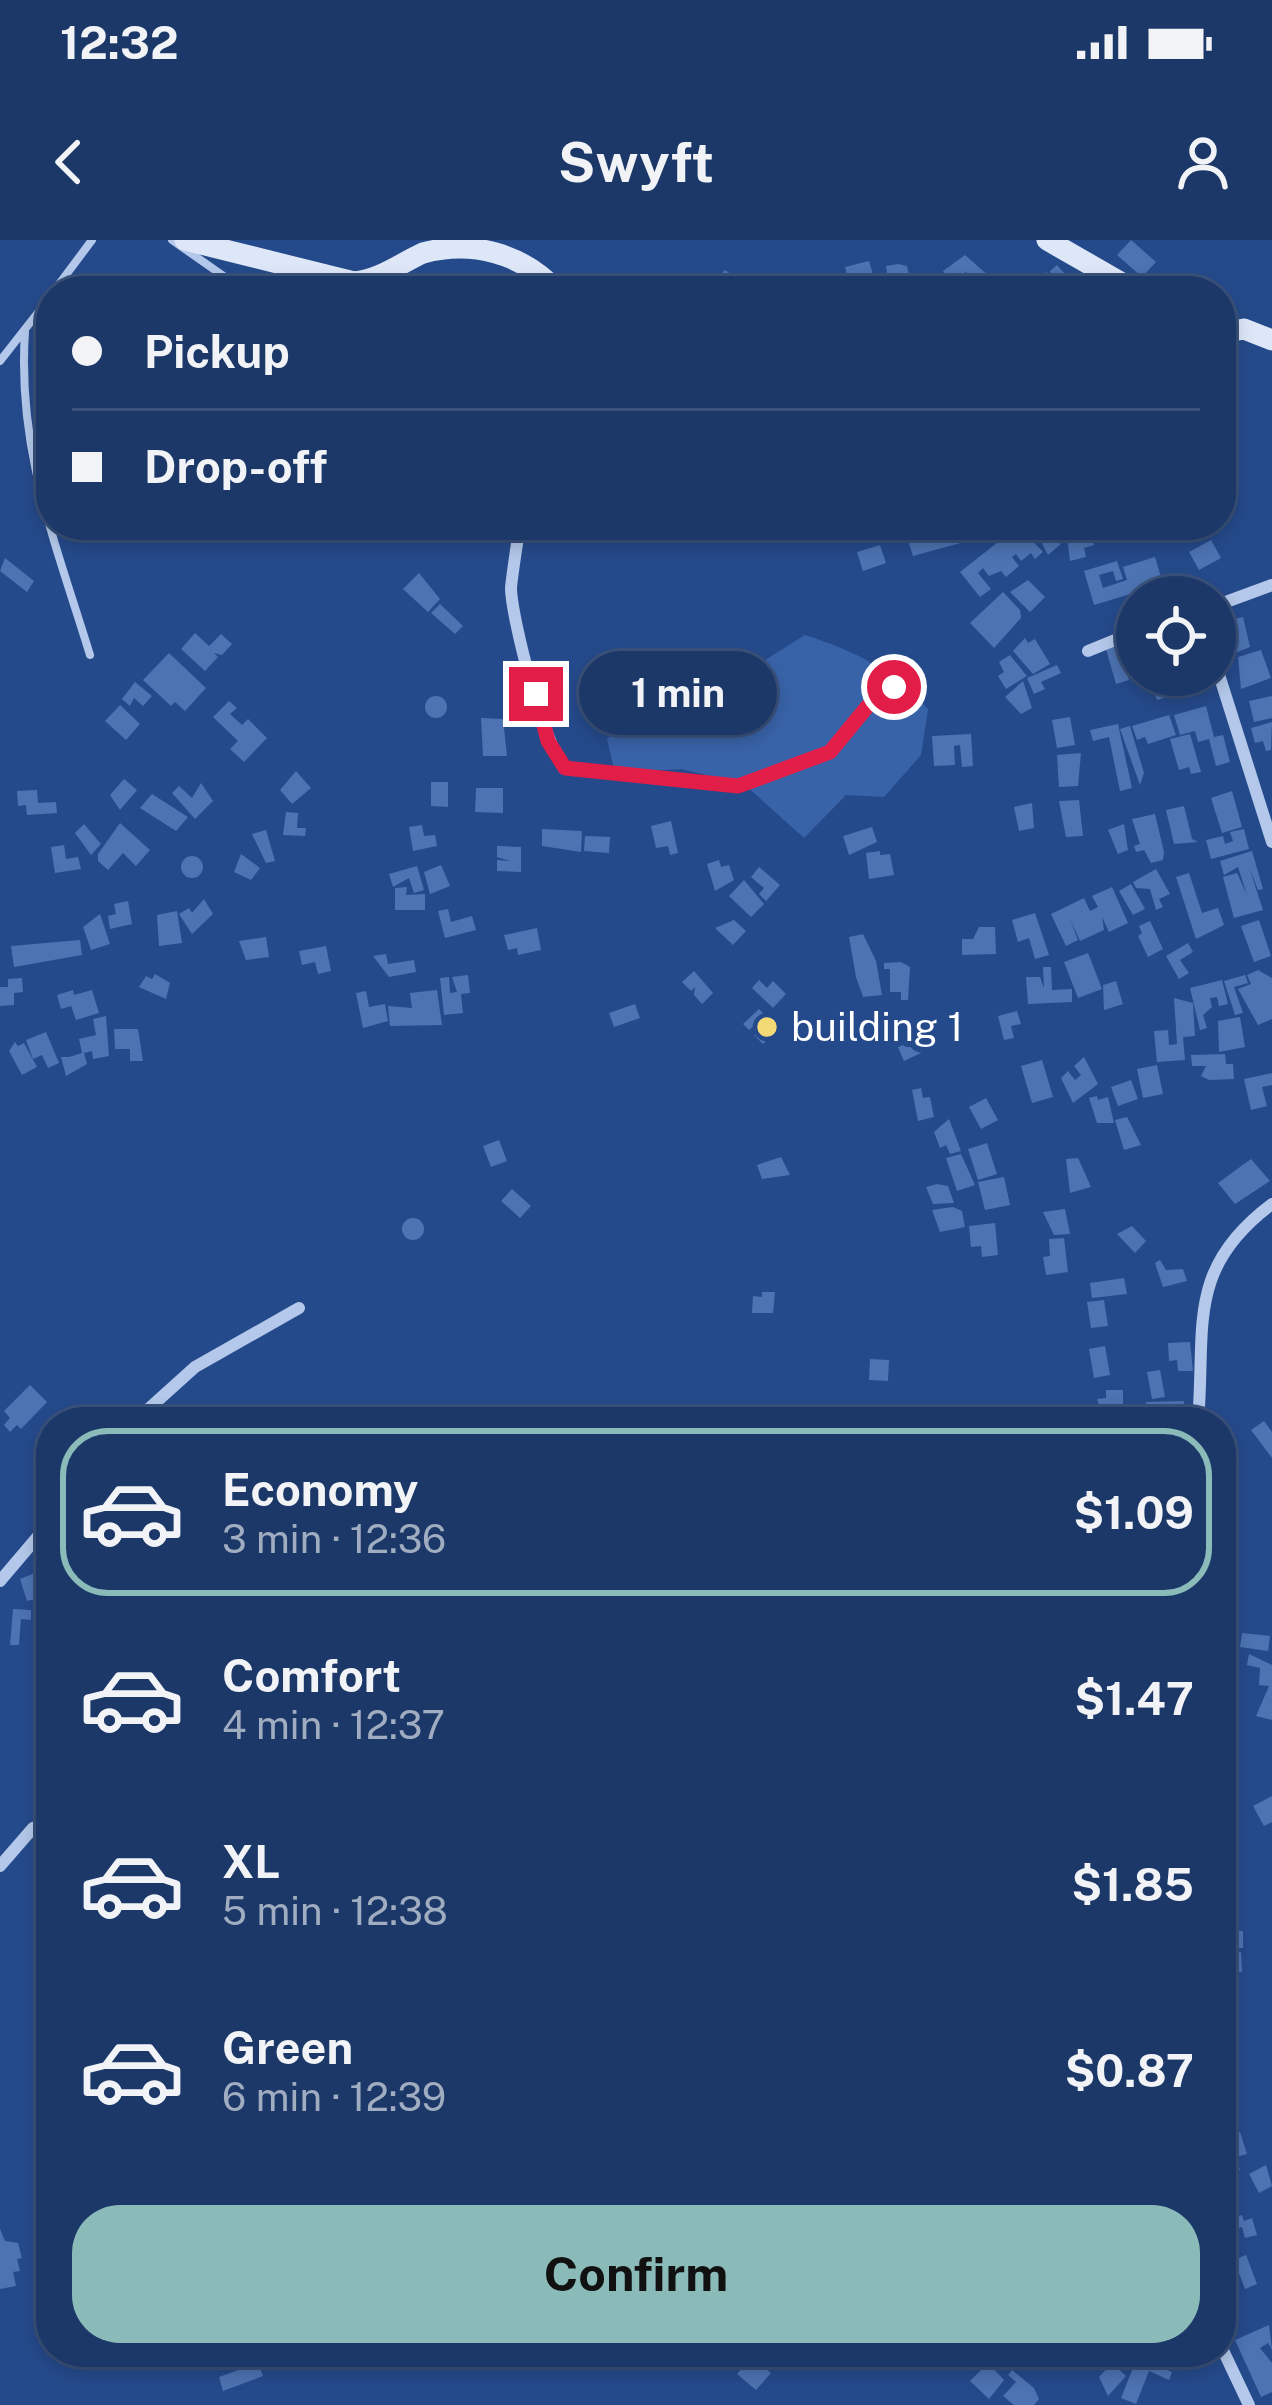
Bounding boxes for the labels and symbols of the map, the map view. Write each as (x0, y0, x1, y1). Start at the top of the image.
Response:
callout: 1 min (578, 652, 776, 736)
route start (867, 660, 921, 714)
route end (509, 667, 563, 721)
place label: building 1 (791, 1004, 963, 1050)
marker: building 1 (754, 1014, 780, 1040)

